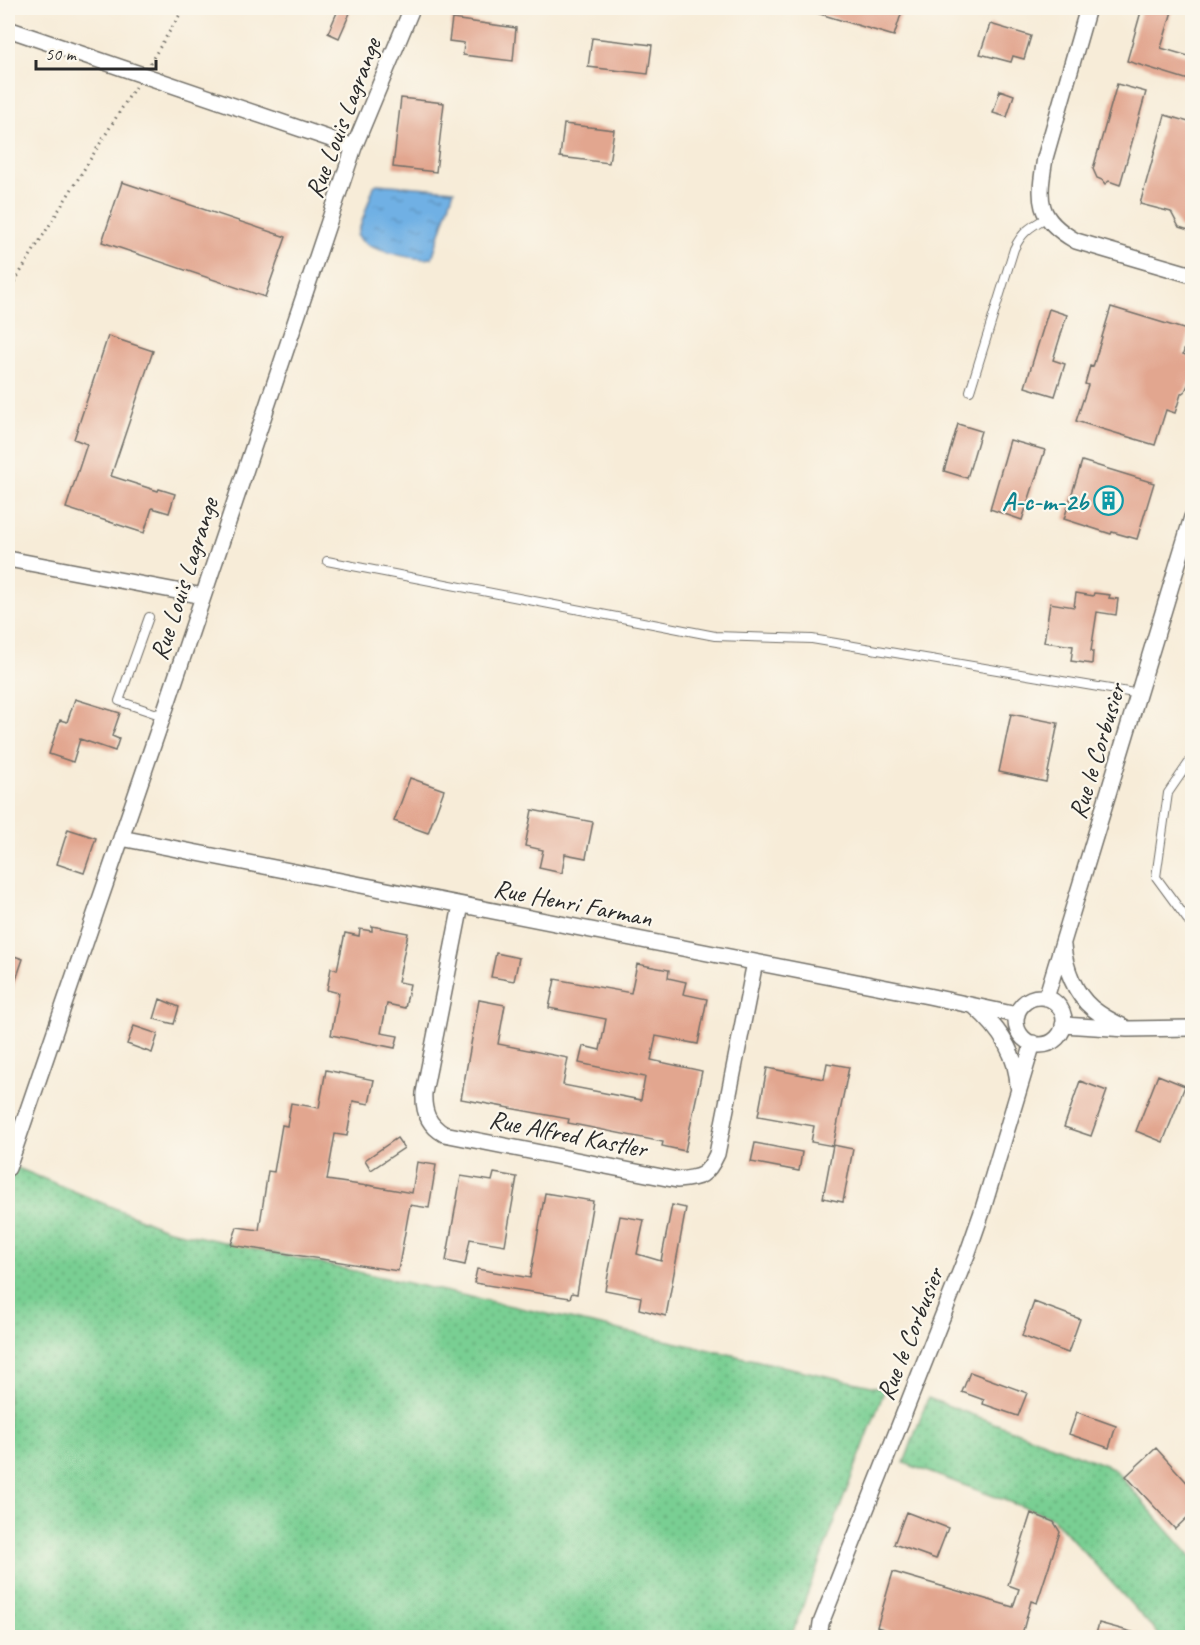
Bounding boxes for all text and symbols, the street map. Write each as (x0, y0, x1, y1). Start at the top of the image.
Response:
street label: Rue Louis Lagrange (297, 32, 389, 203)
scale bar (36, 33, 156, 71)
text: 50 m (45, 43, 78, 65)
place label: A-c-m-2b (1002, 485, 1090, 518)
building icon: A-c-m-2b (1093, 485, 1125, 517)
street label: Rue Louis Lagrange (142, 492, 226, 664)
street label: Rue le Corbusier (1061, 678, 1134, 823)
street label: Rue Henri Farman (491, 871, 655, 935)
street label: Rue Alfred Kastler (486, 1103, 651, 1166)
street label: Rue le Corbusier (868, 1261, 952, 1405)

